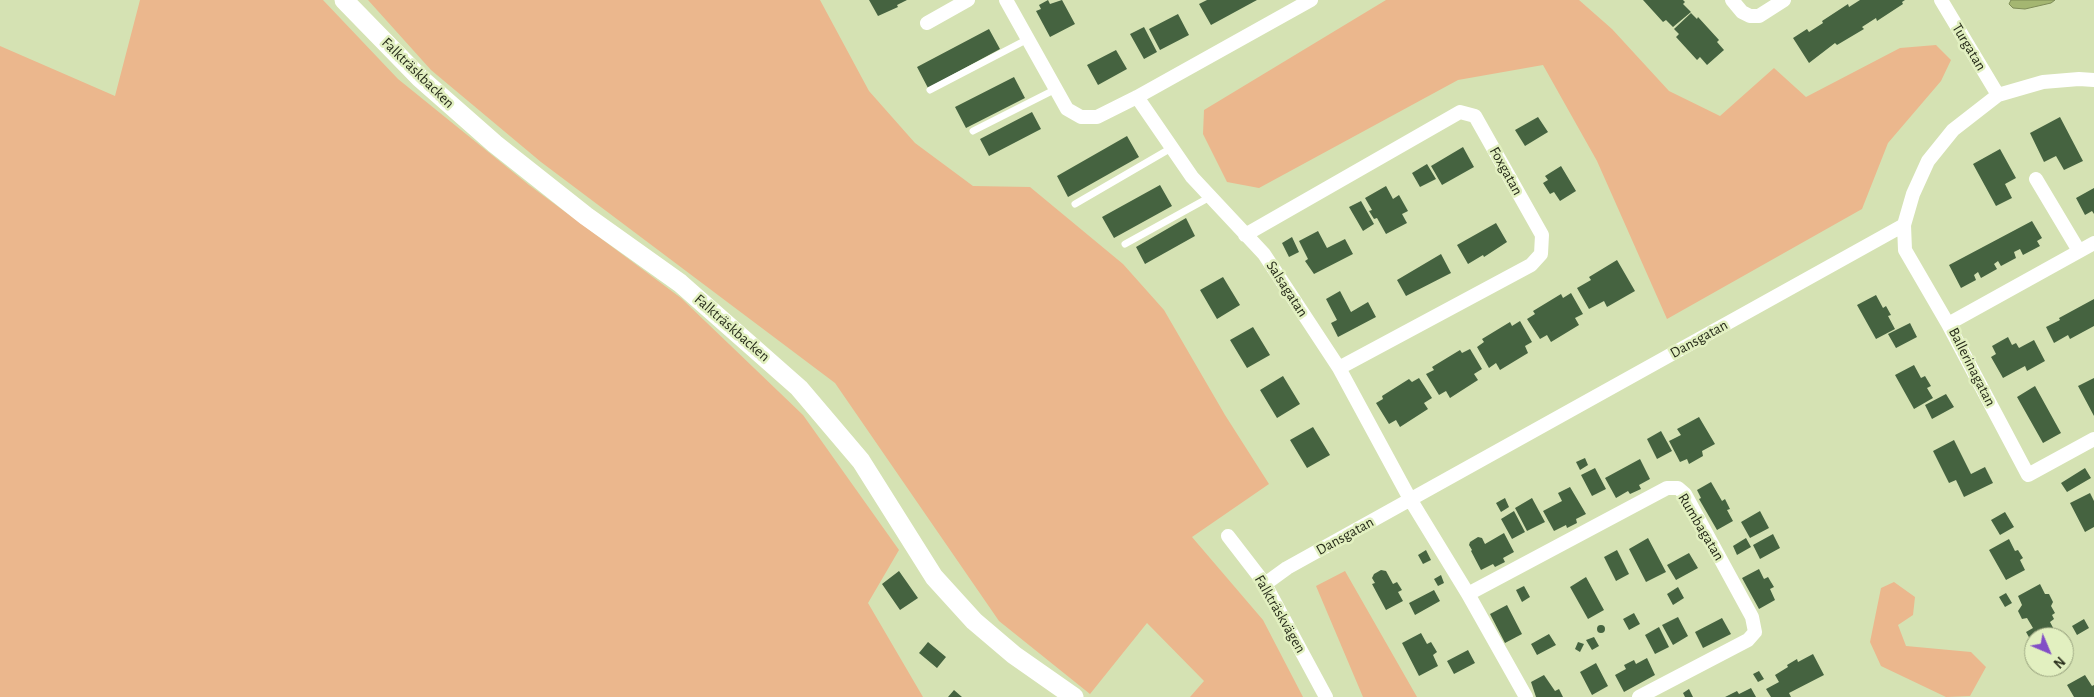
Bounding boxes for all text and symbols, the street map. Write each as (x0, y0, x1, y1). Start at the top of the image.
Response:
street label: Turgatan (1948, 20, 1990, 74)
street label: Falkträskbacken (378, 34, 458, 112)
street label: Foxgatan (1485, 144, 1527, 198)
street label: Salsagatan (1262, 258, 1312, 320)
street label: Falkträskbacken (691, 290, 773, 366)
street label: Dansgatan (1667, 316, 1731, 362)
street label: Ballerinagatan (1945, 325, 1999, 409)
street label: Rumbagatan (1674, 490, 1728, 564)
street label: Dansgatan (1313, 513, 1377, 559)
street label: Falkträskvägen (1250, 572, 1310, 656)
north arrow (2024, 627, 2074, 677)
text: N (2051, 654, 2067, 670)

